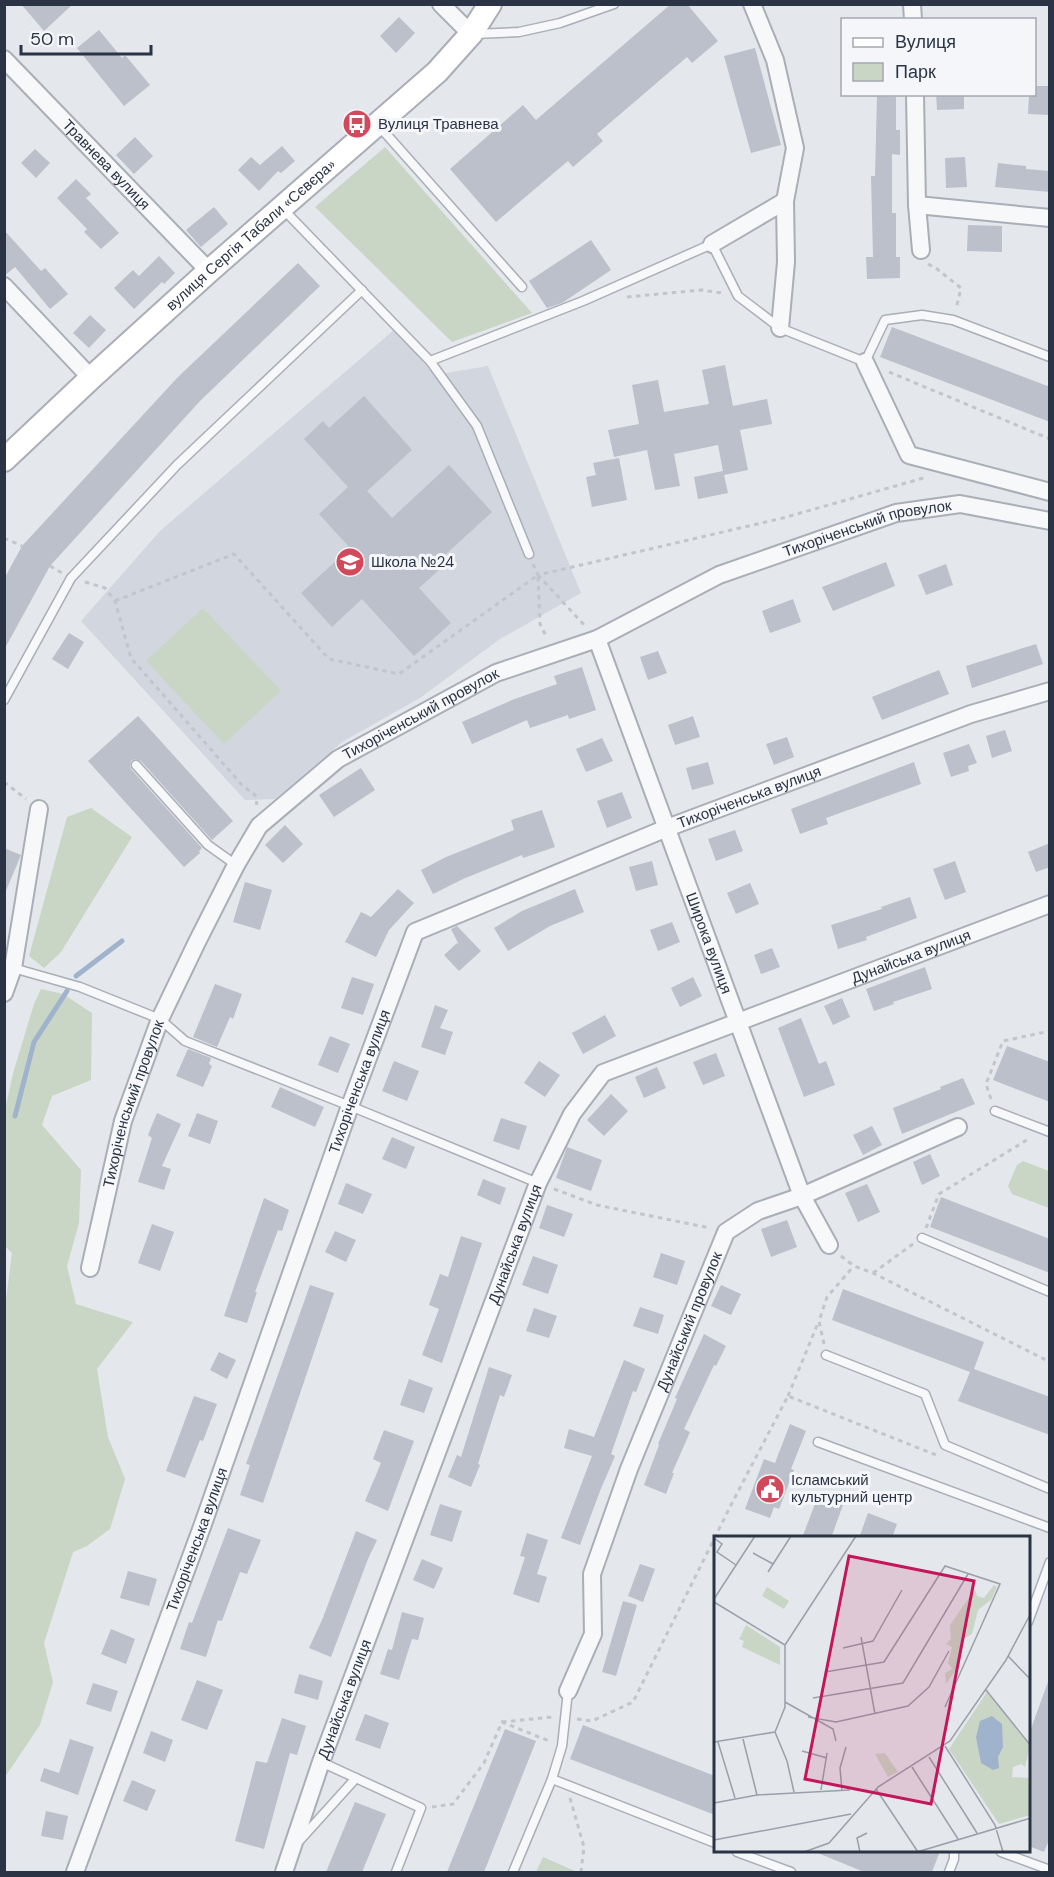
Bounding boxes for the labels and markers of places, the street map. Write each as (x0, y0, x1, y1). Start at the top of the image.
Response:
bus stop icon: Вулиця Травнева (341, 108, 373, 140)
place label: Вулиця Травнева (378, 114, 499, 134)
school or university icon: Школа №24 (334, 546, 366, 578)
place label: Школа №24 (371, 552, 454, 572)
place label: Ісламський культурний центр (791, 1470, 912, 1507)
public building icon: Ісламський культурний центр (754, 1473, 786, 1505)

